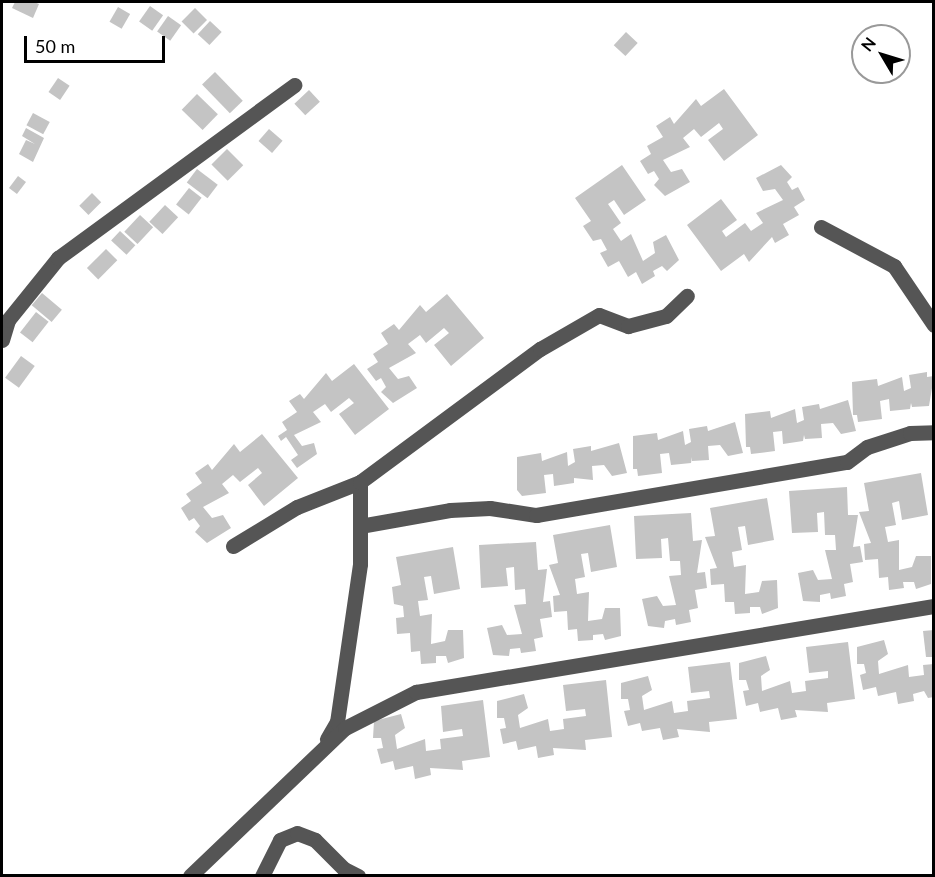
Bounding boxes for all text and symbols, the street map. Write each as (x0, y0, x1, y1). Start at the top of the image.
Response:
scale bar (27, 24, 168, 62)
north arrow (851, 24, 911, 84)
text: N (857, 33, 879, 55)
text: 50 m (35, 35, 75, 57)

